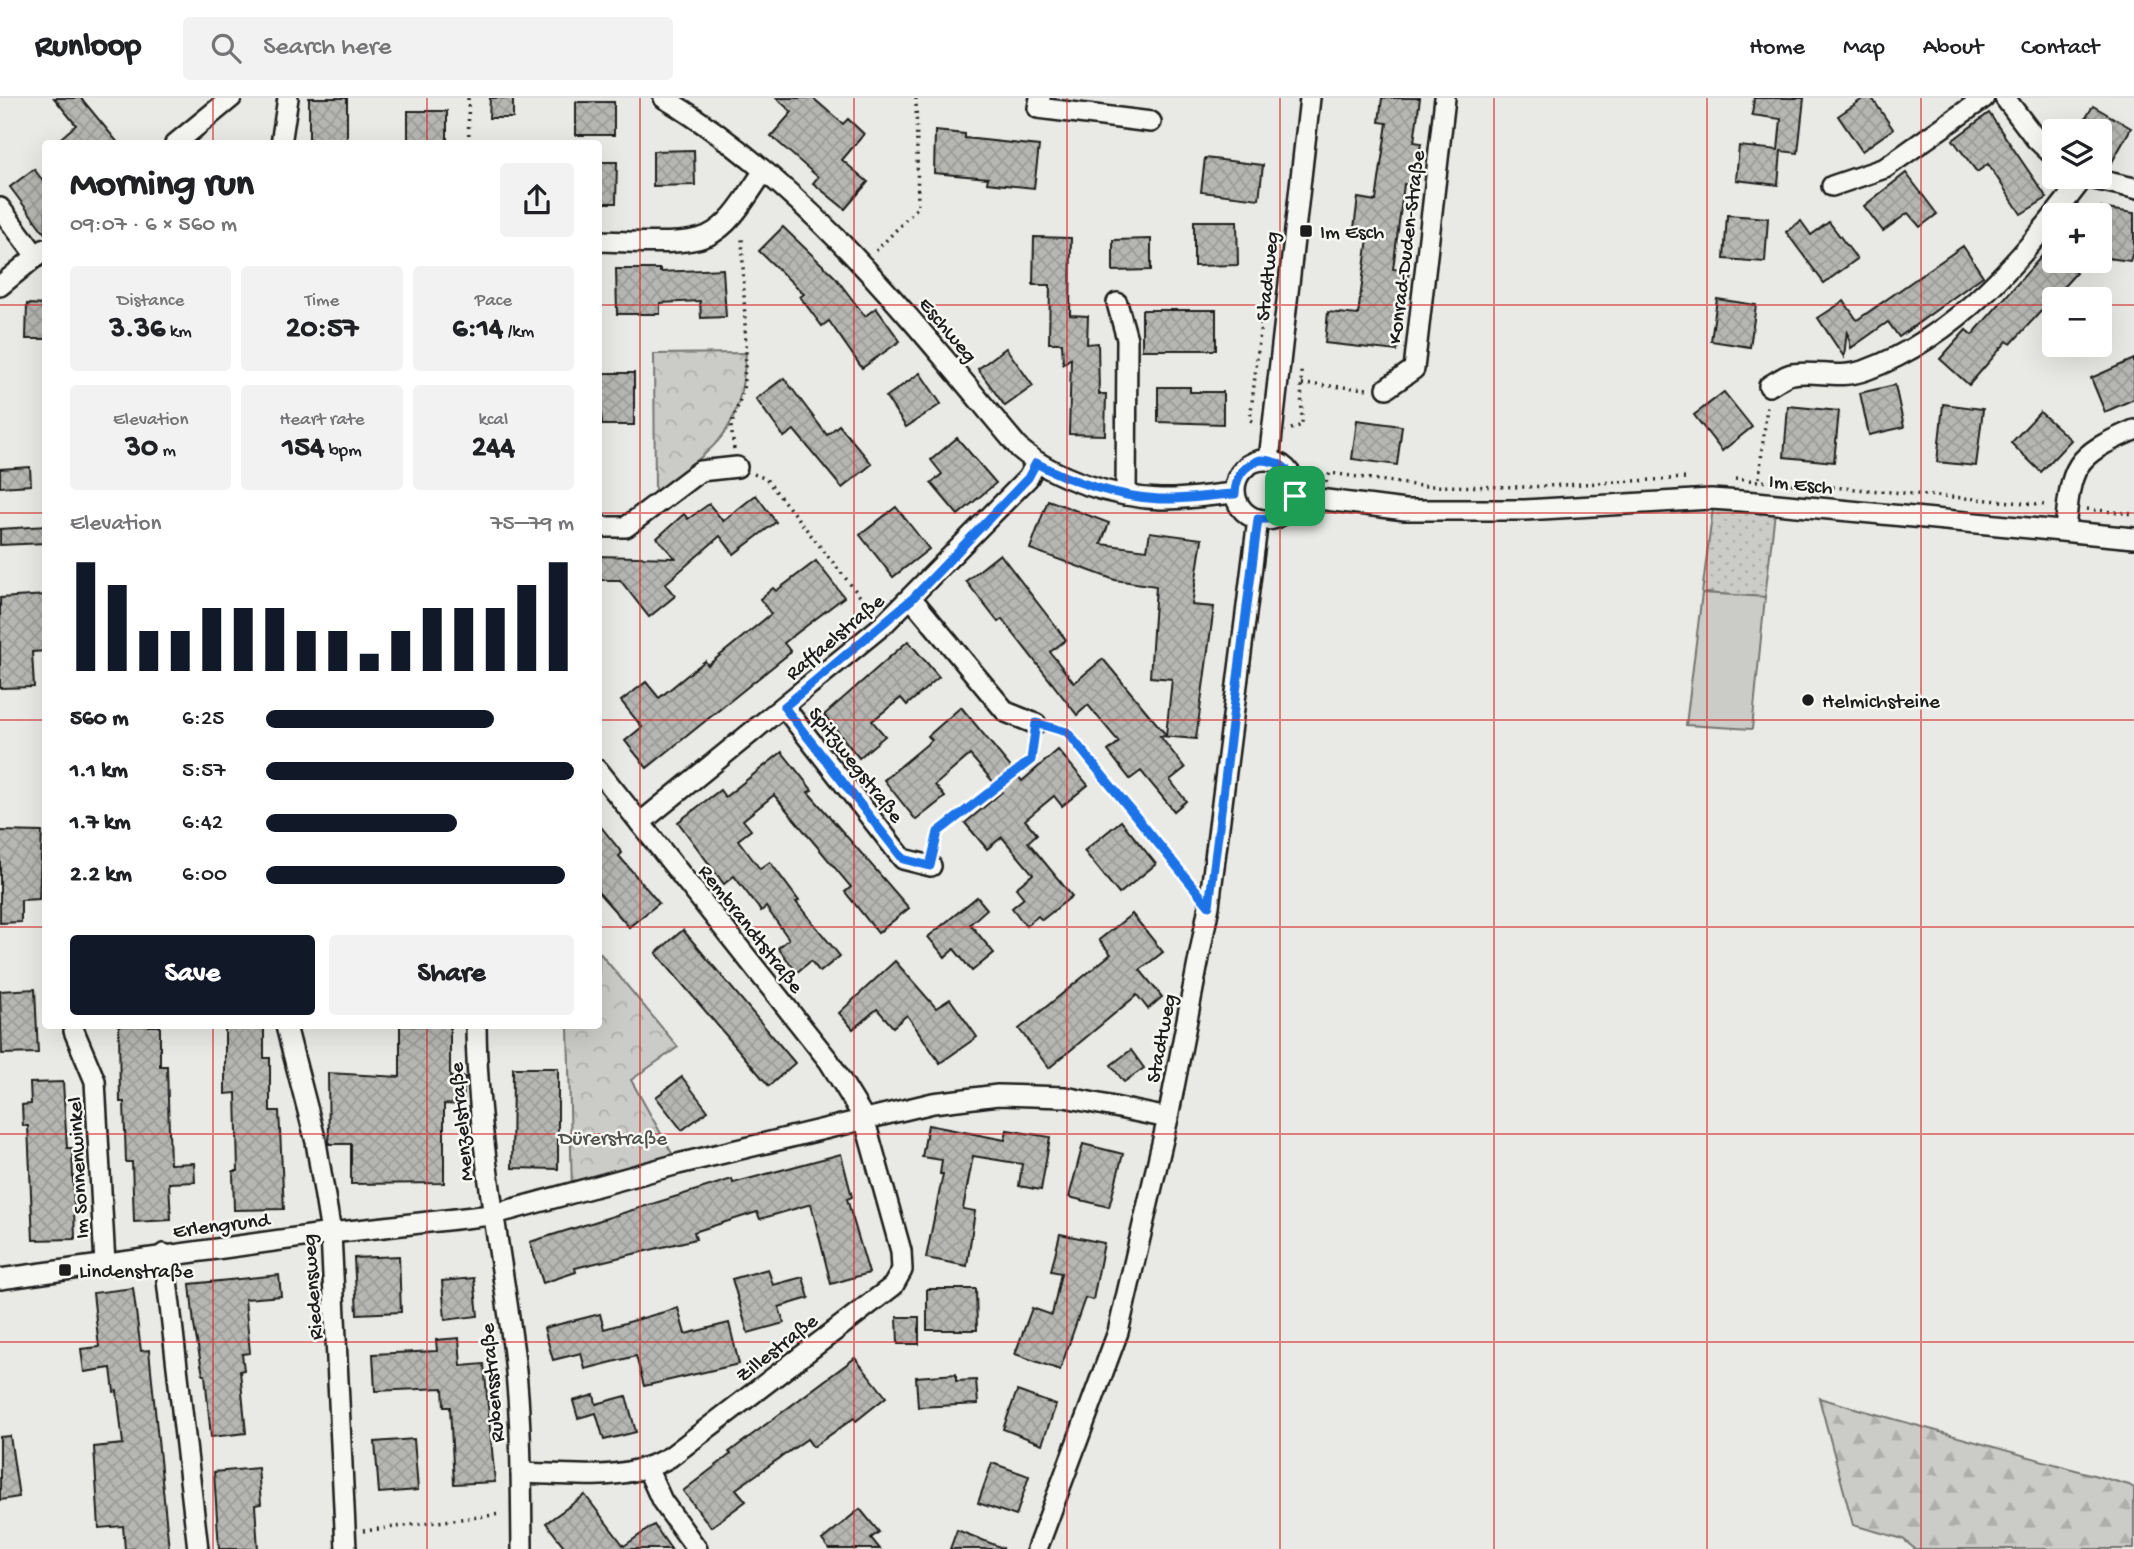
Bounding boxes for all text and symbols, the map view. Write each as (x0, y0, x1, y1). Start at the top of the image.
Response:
search box (183, 17, 673, 80)
text: Runloop (35, 29, 141, 67)
icon: search (207, 29, 245, 67)
text: Search here (263, 33, 391, 64)
text: Home (1749, 34, 1805, 63)
text: Map (1843, 34, 1885, 63)
text: About (1923, 34, 1983, 63)
text: Contact (2021, 34, 2099, 63)
map controls (2042, 119, 2112, 357)
button: layers (2042, 119, 2112, 189)
street label: Konrad-Duden-Straße (1384, 148, 1433, 346)
button: share (500, 163, 574, 237)
text: Morning run (70, 164, 254, 208)
button: + (2042, 203, 2112, 273)
text: 09:07 · 6 × 560 m (70, 212, 237, 239)
place label: Im Esch (1320, 222, 1384, 247)
marker: Im Esch (1298, 223, 1314, 239)
street label: Stadtweg (1252, 230, 1287, 322)
button: − (2042, 287, 2112, 357)
text: Distance (117, 290, 184, 313)
text: Time (305, 290, 339, 313)
text: Pace (475, 290, 512, 313)
street label: Eschweg (912, 293, 981, 369)
text: 3.36 (110, 313, 165, 348)
text: 20:57 (286, 313, 358, 348)
text: 6:14 (452, 313, 503, 348)
text: km (165, 321, 192, 344)
text: /km (503, 321, 534, 344)
text: Elevation (113, 409, 188, 432)
text: Heart rate (279, 409, 365, 432)
text: kcal (478, 409, 508, 432)
text: 30 (125, 432, 158, 467)
text: 154 (282, 432, 324, 467)
text: 244 (472, 432, 515, 467)
text: m (158, 440, 176, 463)
text: bpm (324, 440, 362, 463)
pin (1265, 466, 1325, 526)
street label: Im Esch (1767, 471, 1834, 502)
icon: arrive (1276, 477, 1314, 515)
text: Elevation (70, 511, 161, 538)
text: 75–79 m (491, 511, 574, 538)
street label: Raffaelstraße (782, 589, 892, 687)
place label: Helmichsteine (1822, 691, 1941, 716)
marker: Helmichsteine (1800, 692, 1816, 708)
street label: Spitzwegstraße (801, 703, 908, 830)
text: 560 m (70, 706, 129, 733)
text: 6:25 (182, 706, 224, 733)
text: 1.1 km (70, 758, 128, 785)
text: 5:57 (182, 758, 225, 785)
text: 1.7 km (70, 810, 131, 837)
text: 6:42 (182, 810, 223, 837)
street label: Rembrandtstraße (691, 861, 808, 1001)
text: 2.2 km (70, 862, 132, 889)
text: 6:00 (182, 862, 227, 889)
button: Save (70, 935, 315, 1015)
button: Share (329, 935, 574, 1015)
street label: Stadtweg (1143, 992, 1184, 1085)
street label: Menzelstraße (446, 1060, 481, 1182)
street label: Im Sonnenwinkel (64, 1096, 97, 1239)
park label: Dürerstraße (557, 1128, 668, 1153)
street label: Erlengrund (172, 1209, 273, 1246)
street label: Riedensweg (298, 1233, 331, 1341)
place label: Lindenstraße (79, 1261, 195, 1286)
marker: Lindenstraße (57, 1262, 73, 1278)
street label: Zillestraße (732, 1309, 825, 1390)
street label: Rubensstraße (477, 1321, 512, 1443)

